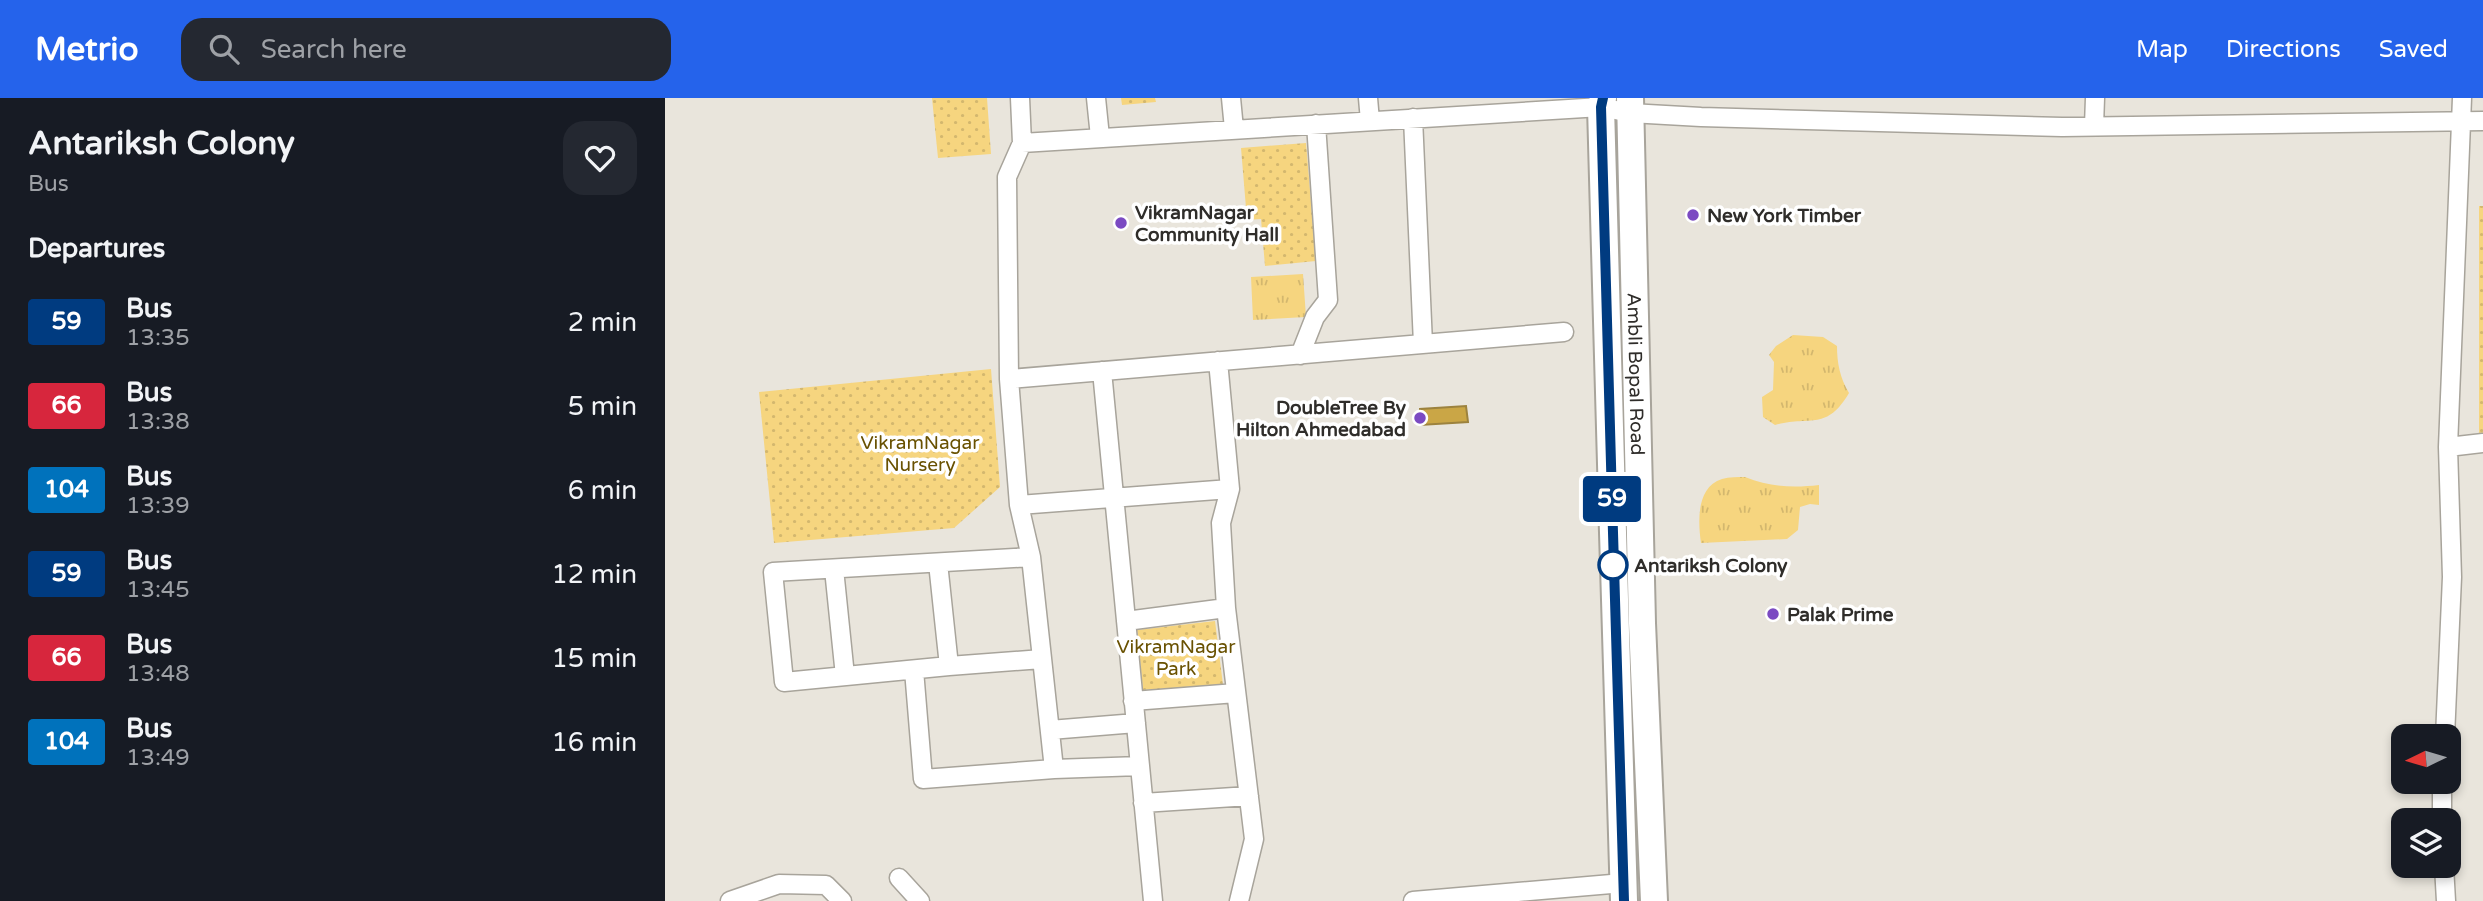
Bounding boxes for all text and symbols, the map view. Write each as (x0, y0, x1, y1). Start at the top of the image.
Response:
search box (181, 18, 671, 81)
text: Metrio (35, 30, 139, 69)
icon: search (205, 30, 243, 68)
text: Search here (261, 34, 407, 65)
text: Map (2136, 35, 2188, 64)
text: Directions (2226, 35, 2341, 64)
text: Saved (2379, 35, 2448, 64)
button: heart (563, 121, 637, 195)
text: Antariksh Colony (28, 124, 295, 163)
text: Bus (28, 170, 69, 198)
place label: VikramNagar Community Hall (1135, 202, 1279, 247)
place label: New York Timber (1707, 205, 1862, 227)
marker: New York Timber (1685, 207, 1701, 223)
marker: VikramNagar Community Hall (1113, 215, 1129, 231)
text: Departures (28, 233, 165, 264)
street label: Ambli Bopal Road (1622, 292, 1648, 456)
text: Bus (126, 293, 172, 324)
text: 59 (51, 307, 82, 336)
text: 2 min (568, 307, 637, 338)
text: 13:35 (126, 324, 190, 352)
text: Bus (126, 377, 172, 408)
text: 66 (51, 391, 82, 420)
text: 5 min (568, 391, 637, 422)
place label: DoubleTree By Hilton Ahmedabad (1236, 397, 1407, 441)
text: 13:38 (126, 408, 190, 436)
marker: DoubleTree By Hilton Ahmedabad (1412, 410, 1428, 426)
park label: VikramNagar Nursery (860, 432, 980, 476)
text: Bus (126, 461, 172, 492)
text: 104 (44, 475, 89, 504)
text: 6 min (568, 475, 637, 506)
line badge: 59 (1581, 476, 1643, 522)
text: 59 (1597, 484, 1627, 513)
text: 13:39 (126, 492, 190, 520)
text: Bus (126, 545, 172, 576)
marker: Antariksh Colony (1598, 550, 1628, 580)
place label: Antariksh Colony (1634, 555, 1788, 578)
text: 59 (51, 559, 82, 588)
text: 12 min (551, 559, 637, 590)
text: 13:45 (126, 576, 190, 604)
place label: Palak Prime (1787, 604, 1894, 626)
marker: Palak Prime (1765, 606, 1781, 622)
text: Bus (126, 629, 172, 660)
park label: VikramNagar Park (1116, 636, 1236, 680)
text: 66 (51, 643, 82, 672)
text: 15 min (551, 643, 637, 674)
text: 13:48 (126, 660, 190, 688)
text: Bus (126, 713, 172, 744)
north arrow (2391, 724, 2461, 794)
map controls (2391, 724, 2461, 878)
text: 104 (44, 727, 89, 756)
text: 16 min (551, 727, 637, 758)
text: 13:49 (126, 744, 190, 772)
button: layers (2391, 808, 2461, 878)

